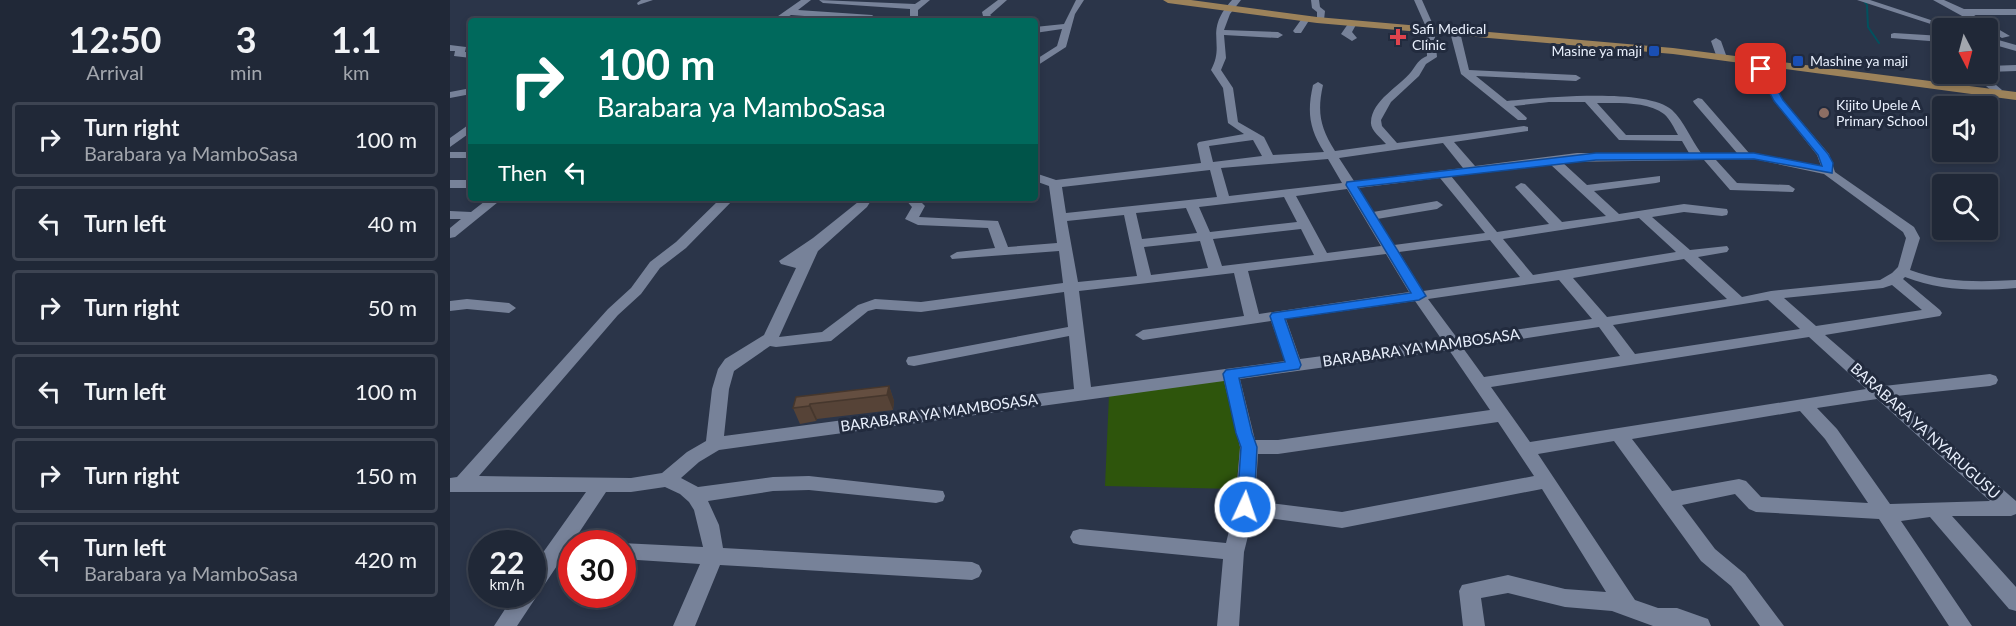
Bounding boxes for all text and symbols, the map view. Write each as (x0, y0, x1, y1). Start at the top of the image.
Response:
text: 12:50 (69, 17, 161, 61)
text: 3 (236, 17, 257, 61)
text: 1.1 (331, 17, 381, 61)
north arrow (1932, 18, 1998, 84)
map controls (1932, 18, 1998, 240)
place label: Safi Medical Clinic (1412, 20, 1486, 53)
marker: Safi Medical Clinic (1389, 28, 1407, 46)
text: 100 m (597, 39, 715, 89)
icon: right (498, 42, 576, 120)
place label: Masine ya maji (1552, 42, 1642, 59)
pin (1735, 43, 1786, 94)
marker: Masine ya maji (1647, 44, 1661, 58)
icon: arrive (1744, 52, 1777, 85)
place label: Mashine ya maji (1810, 52, 1908, 69)
marker: Mashine ya maji (1791, 54, 1805, 68)
text: Arrival (86, 60, 144, 84)
text: min (230, 60, 262, 84)
text: km (343, 60, 370, 84)
text: Barabara ya MamboSasa (597, 90, 886, 123)
place label: Kijito Upele A Primary School (1836, 96, 1928, 129)
button: sound (1932, 96, 1998, 162)
marker: Kijito Upele A Primary School (1817, 106, 1831, 120)
text: Turn right (84, 114, 179, 141)
icon: right (33, 123, 66, 156)
text: 100 m (355, 126, 417, 153)
text: Barabara ya MamboSasa (84, 141, 298, 165)
icon: left (559, 156, 592, 189)
text: Then (498, 159, 547, 186)
button: search (1932, 174, 1998, 240)
icon: left (33, 207, 66, 240)
text: Turn left (84, 210, 166, 237)
text: 40 m (368, 210, 417, 237)
icon: right (33, 291, 66, 324)
text: Turn right (84, 294, 179, 321)
text: 50 m (368, 294, 417, 321)
street label: BARABARA YA MAMBOSASA (1321, 324, 1521, 370)
street label: BARABARA YA NYARUGUSU (1847, 358, 2004, 502)
icon: left (33, 375, 66, 408)
text: Turn left (84, 378, 166, 405)
text: 100 m (355, 378, 417, 405)
street label: BARABARA YA MAMBOSASA (839, 389, 1039, 435)
icon: right (33, 459, 66, 492)
text: Turn right (84, 462, 179, 489)
text: 150 m (355, 462, 417, 489)
position arrow (1213, 475, 1277, 539)
speed limit sign: 30 (558, 530, 636, 608)
text: Turn left (84, 534, 166, 561)
icon: left (33, 543, 66, 576)
text: 22 (490, 544, 524, 580)
text: 420 m (355, 546, 417, 573)
text: Barabara ya MamboSasa (84, 561, 298, 585)
text: km/h (489, 575, 525, 593)

